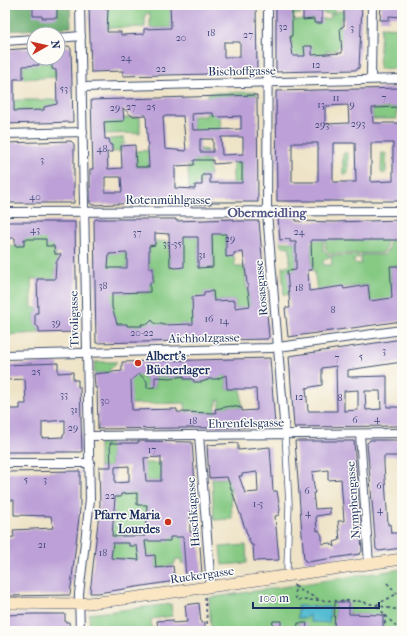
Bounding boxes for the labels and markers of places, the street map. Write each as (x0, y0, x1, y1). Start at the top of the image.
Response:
place label: Albert's Bücherlager (145, 349, 211, 378)
marker: Albert's Bücherlager (133, 358, 143, 368)
place label: Pfarre Maria Lourdes (94, 508, 161, 536)
marker: Pfarre Maria Lourdes (163, 517, 173, 527)

